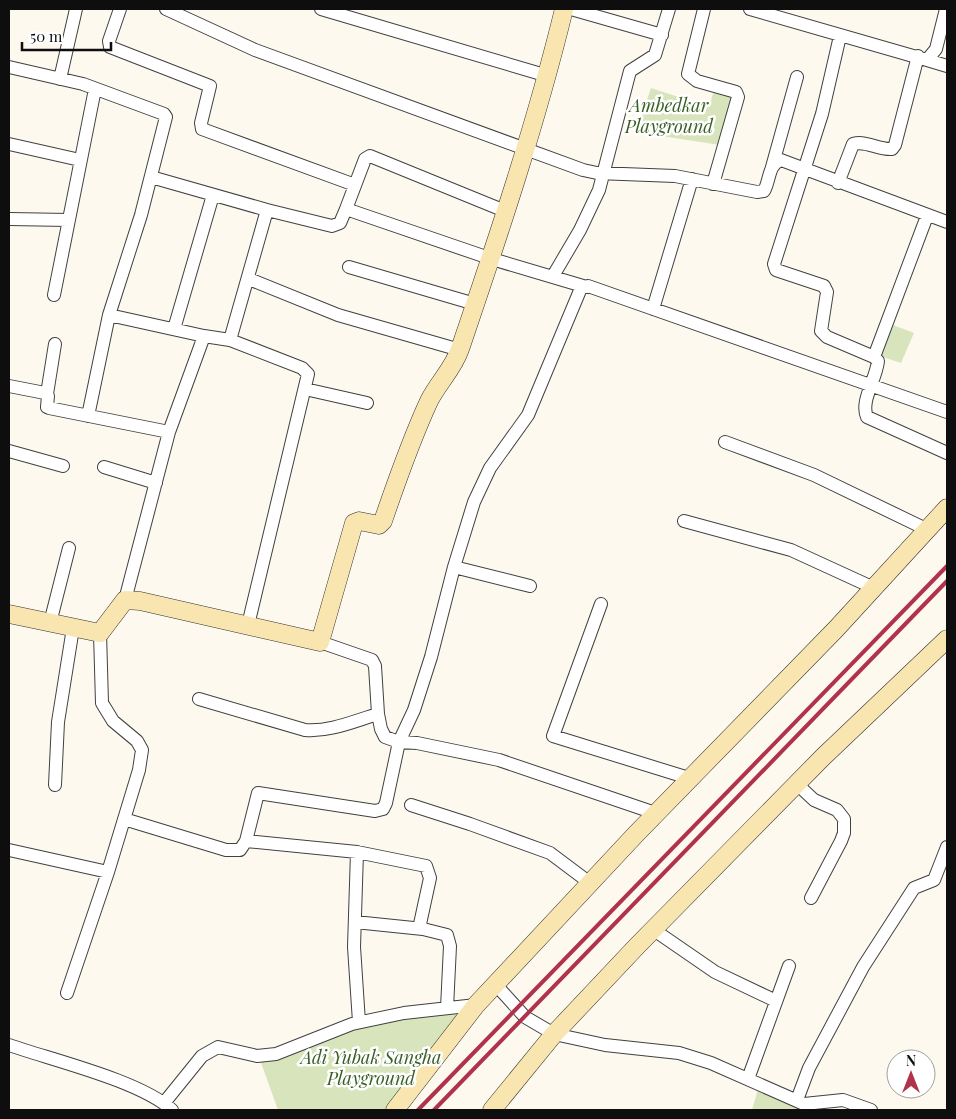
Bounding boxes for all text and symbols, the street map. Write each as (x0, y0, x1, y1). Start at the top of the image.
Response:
scale bar (22, 20, 111, 52)
text: 50 m (30, 26, 63, 46)
park label: Ambedkar Playground (624, 93, 714, 138)
park label: Adi Yubak Sangha Playground (299, 1045, 441, 1090)
north arrow (886, 1049, 936, 1099)
text: N (906, 1051, 916, 1070)

